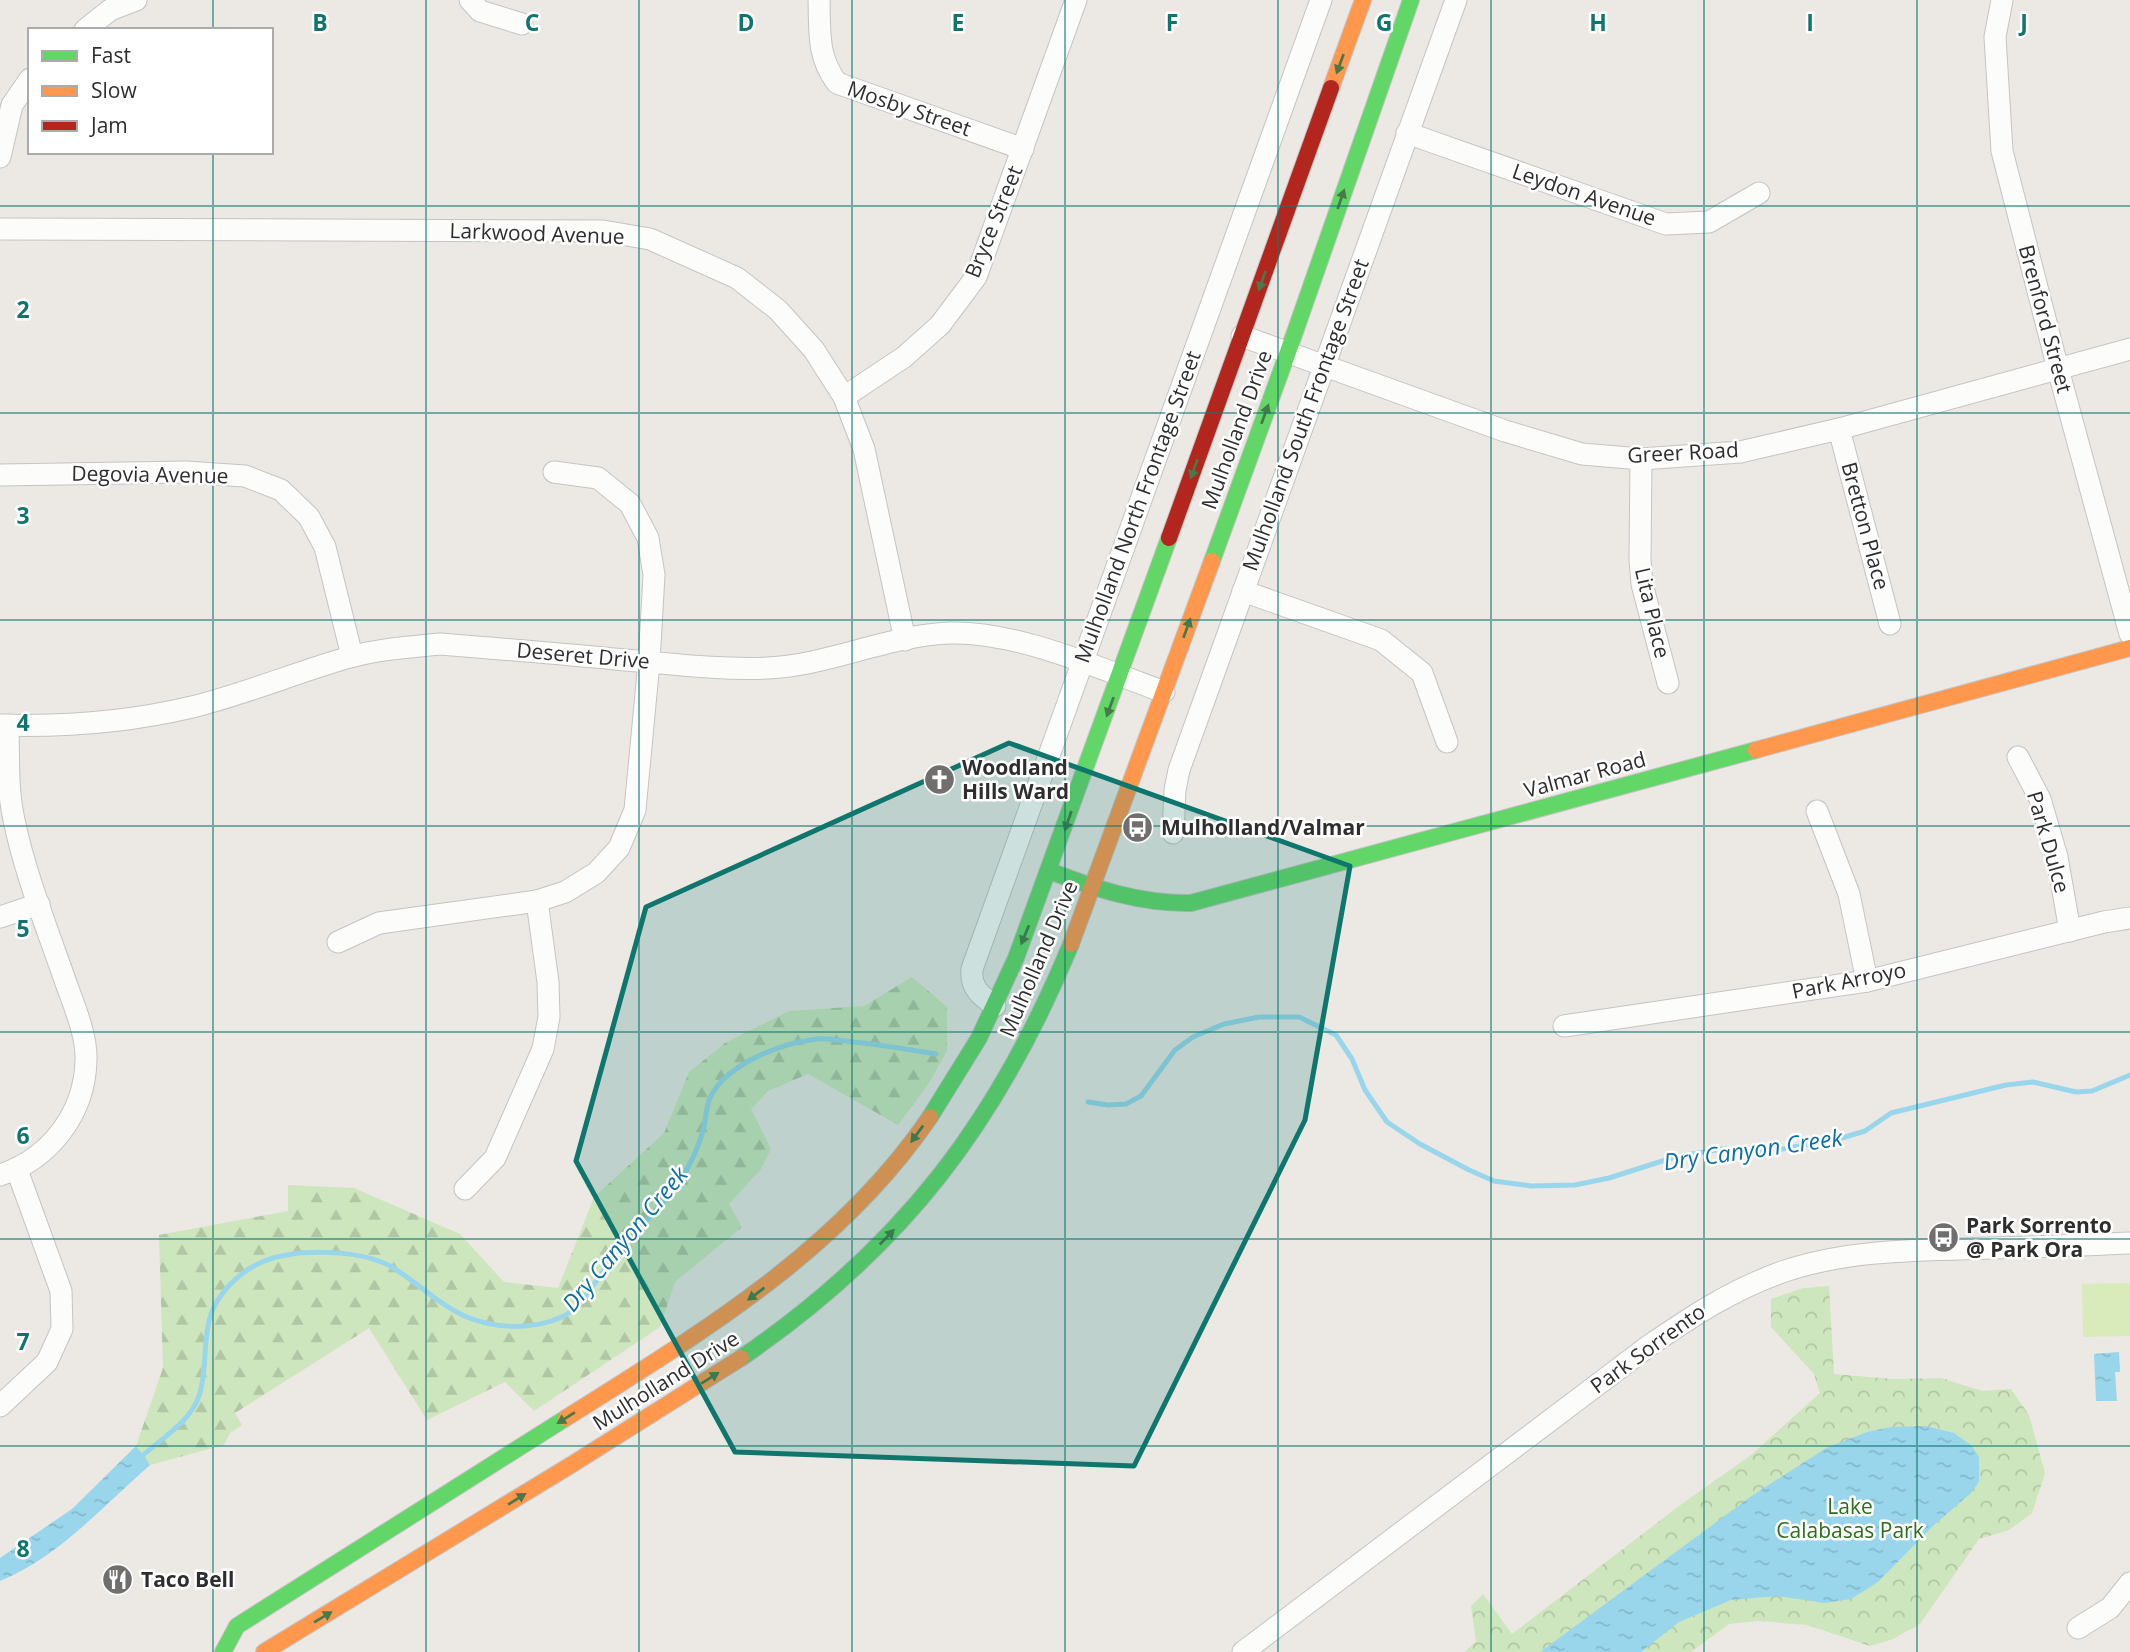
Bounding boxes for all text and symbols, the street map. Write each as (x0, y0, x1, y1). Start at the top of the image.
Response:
text: B (312, 6, 328, 38)
text: C (525, 6, 539, 38)
text: D (737, 6, 755, 38)
text: E (952, 6, 964, 38)
text: F (1166, 6, 1178, 38)
text: G (1376, 6, 1392, 38)
text: H (1589, 6, 1607, 38)
text: I (1806, 6, 1814, 38)
text: J (2018, 6, 2028, 38)
legend (28, 28, 273, 154)
text: Fast (91, 41, 131, 69)
one-way arrow (1334, 54, 1345, 75)
street label: Mosby Street (844, 74, 975, 142)
text: Slow (91, 76, 137, 104)
text: Jam (89, 111, 128, 139)
street label: Leydon Avenue (1509, 156, 1660, 232)
street label: Bryce Street (958, 161, 1028, 282)
one-way arrow (1336, 189, 1347, 210)
street label: Larkwood Avenue (449, 216, 625, 250)
street label: Brenford Street (2013, 242, 2079, 396)
street label: Mulholland South Frontage Street (1235, 255, 1375, 575)
one-way arrow (1256, 271, 1267, 292)
text: 2 (16, 293, 30, 325)
street label: Mulholland Drive (1194, 346, 1278, 513)
street label: Mulholland North Frontage Street (1067, 347, 1207, 667)
one-way arrow (1260, 403, 1271, 424)
street label: Greer Road (1626, 435, 1739, 469)
street label: Degovia Avenue (71, 459, 229, 489)
one-way arrow (1189, 459, 1200, 480)
street label: Bretton Place (1835, 459, 1896, 593)
text: 3 (16, 499, 30, 531)
street label: Lita Place (1629, 565, 1677, 661)
one-way arrow (1182, 617, 1193, 638)
street label: Deseret Drive (515, 635, 651, 675)
one-way arrow (1104, 696, 1115, 717)
text: 4 (16, 706, 30, 738)
street label: Valmar Road (1521, 744, 1649, 804)
place label: Woodland Hills Ward (962, 753, 1069, 805)
church icon: Woodland Hills Ward (922, 763, 956, 797)
street label: Park Dulce (2021, 788, 2077, 896)
one-way arrow (1062, 810, 1073, 831)
bus stop icon: Mulholland/Valmar (1121, 811, 1155, 845)
place label: Mulholland/Valmar (1161, 813, 1365, 841)
street label: Mulholland Drive (992, 876, 1084, 1041)
text: 5 (16, 912, 30, 944)
one-way arrow (1019, 924, 1030, 945)
street label: Park Arroyo (1789, 955, 1908, 1005)
text: 6 (16, 1119, 30, 1151)
water label: Dry Canyon Creek (1661, 1121, 1845, 1177)
one-way arrow (910, 1125, 924, 1143)
water label: Dry Canyon Creek (554, 1158, 695, 1318)
place label: Park Sorrento @ Park Ora (1966, 1211, 2112, 1263)
bus stop icon: Park Sorrento @ Park Ora (1926, 1221, 1960, 1255)
one-way arrow (879, 1229, 895, 1246)
one-way arrow (747, 1287, 766, 1301)
street label: Park Sorrento (1584, 1297, 1710, 1399)
street label: Mulholland Drive (587, 1324, 744, 1436)
text: 7 (16, 1325, 30, 1357)
one-way arrow (701, 1372, 720, 1385)
one-way arrow (556, 1411, 575, 1424)
one-way arrow (508, 1492, 527, 1505)
park label: Lake Calabasas Park (1776, 1492, 1924, 1544)
text: 8 (16, 1532, 30, 1564)
restaurant icon: Taco Bell (101, 1563, 135, 1597)
place label: Taco Bell (141, 1565, 234, 1593)
one-way arrow (313, 1610, 332, 1623)

